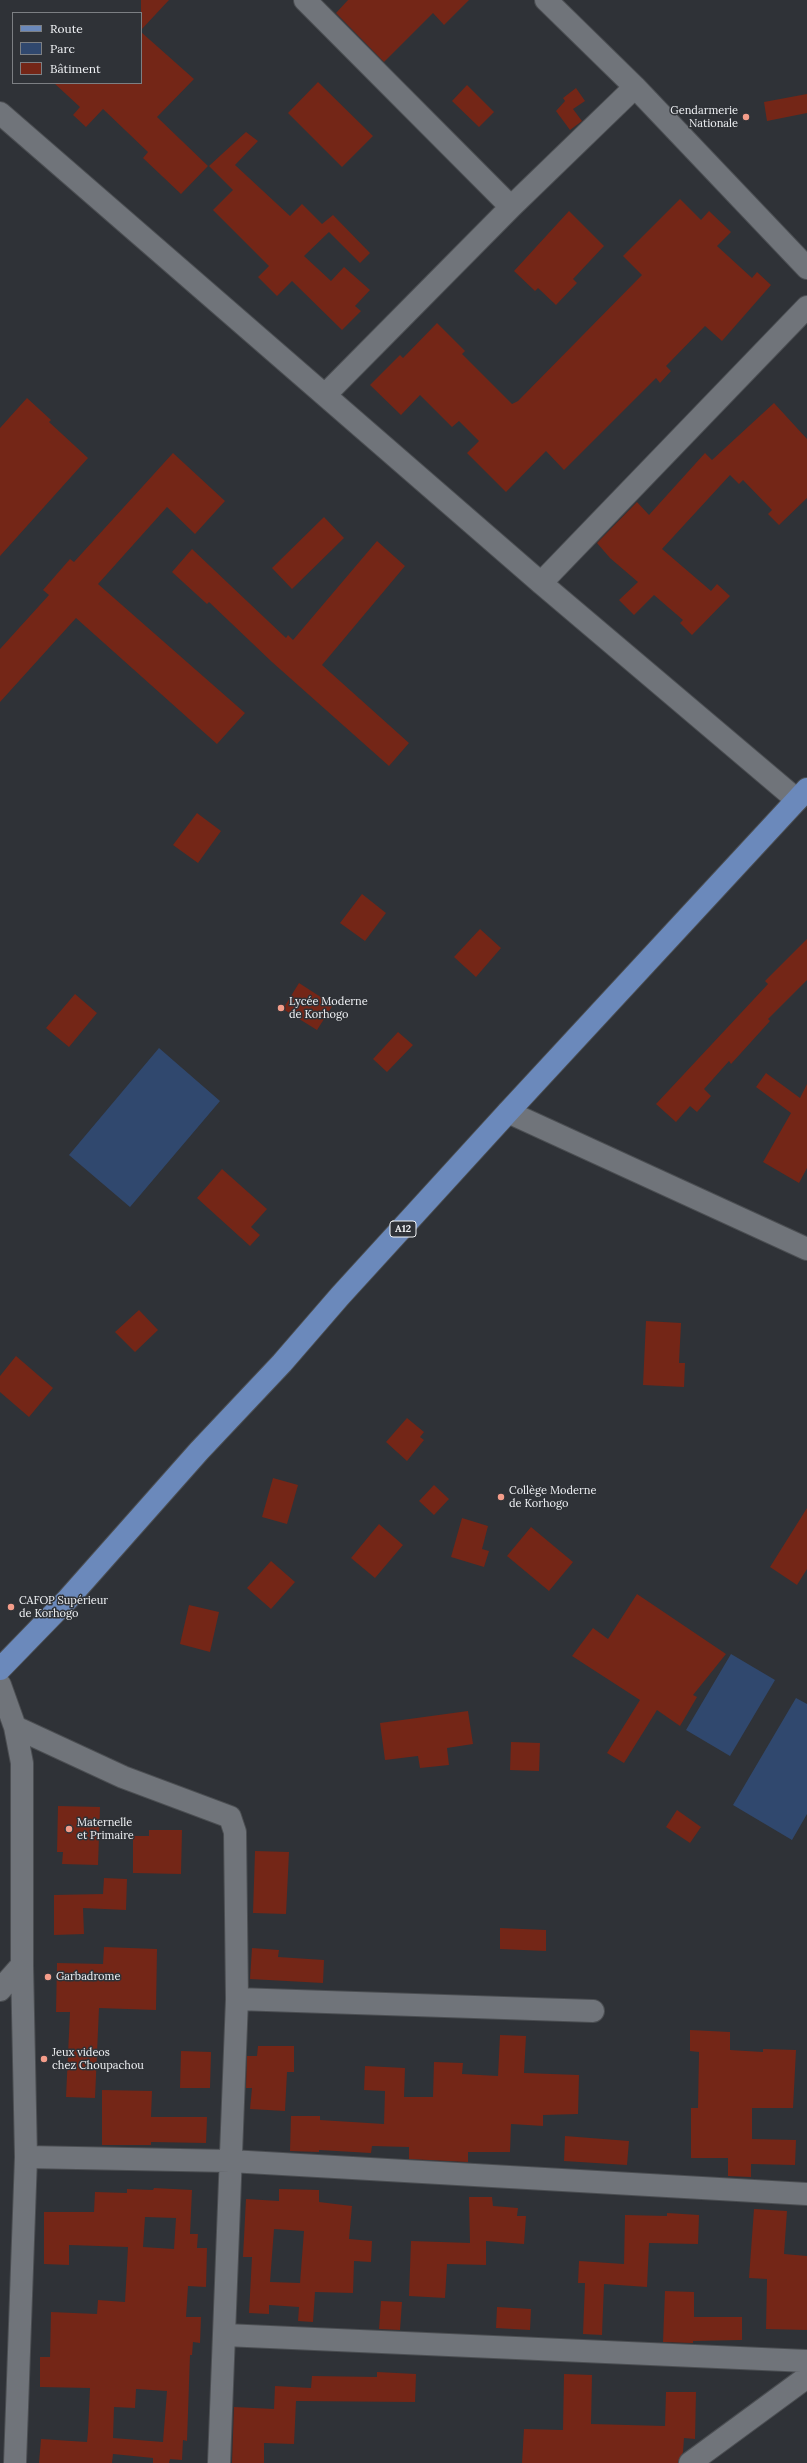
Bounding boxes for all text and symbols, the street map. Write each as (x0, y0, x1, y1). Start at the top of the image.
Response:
legend (12, 12, 142, 84)
text: Route (50, 21, 83, 36)
text: Parc (50, 41, 75, 56)
text: Bâtiment (50, 61, 101, 76)
place label: Gendarmerie Nationale (670, 104, 738, 130)
marker: Gendarmerie Nationale (741, 112, 751, 122)
place label: Lycée Moderne de Korhogo (289, 995, 368, 1021)
marker: Lycée Moderne de Korhogo (276, 1003, 286, 1013)
road number: A12 (390, 1221, 416, 1237)
place label: Collège Moderne de Korhogo (509, 1484, 596, 1510)
marker: Collège Moderne de Korhogo (496, 1492, 506, 1502)
place label: CAFOP Supérieur de Korhogo (19, 1594, 108, 1620)
marker: CAFOP Supérieur de Korhogo (6, 1602, 16, 1612)
place label: Maternelle et Primaire (77, 1816, 134, 1842)
marker: Maternelle et Primaire (64, 1824, 74, 1834)
place label: Garbadrome (56, 1970, 120, 1984)
marker: Garbadrome (43, 1972, 53, 1982)
place label: Jeux videos chez Choupachou (52, 2046, 144, 2072)
marker: Jeux videos chez Choupachou (39, 2054, 49, 2064)

